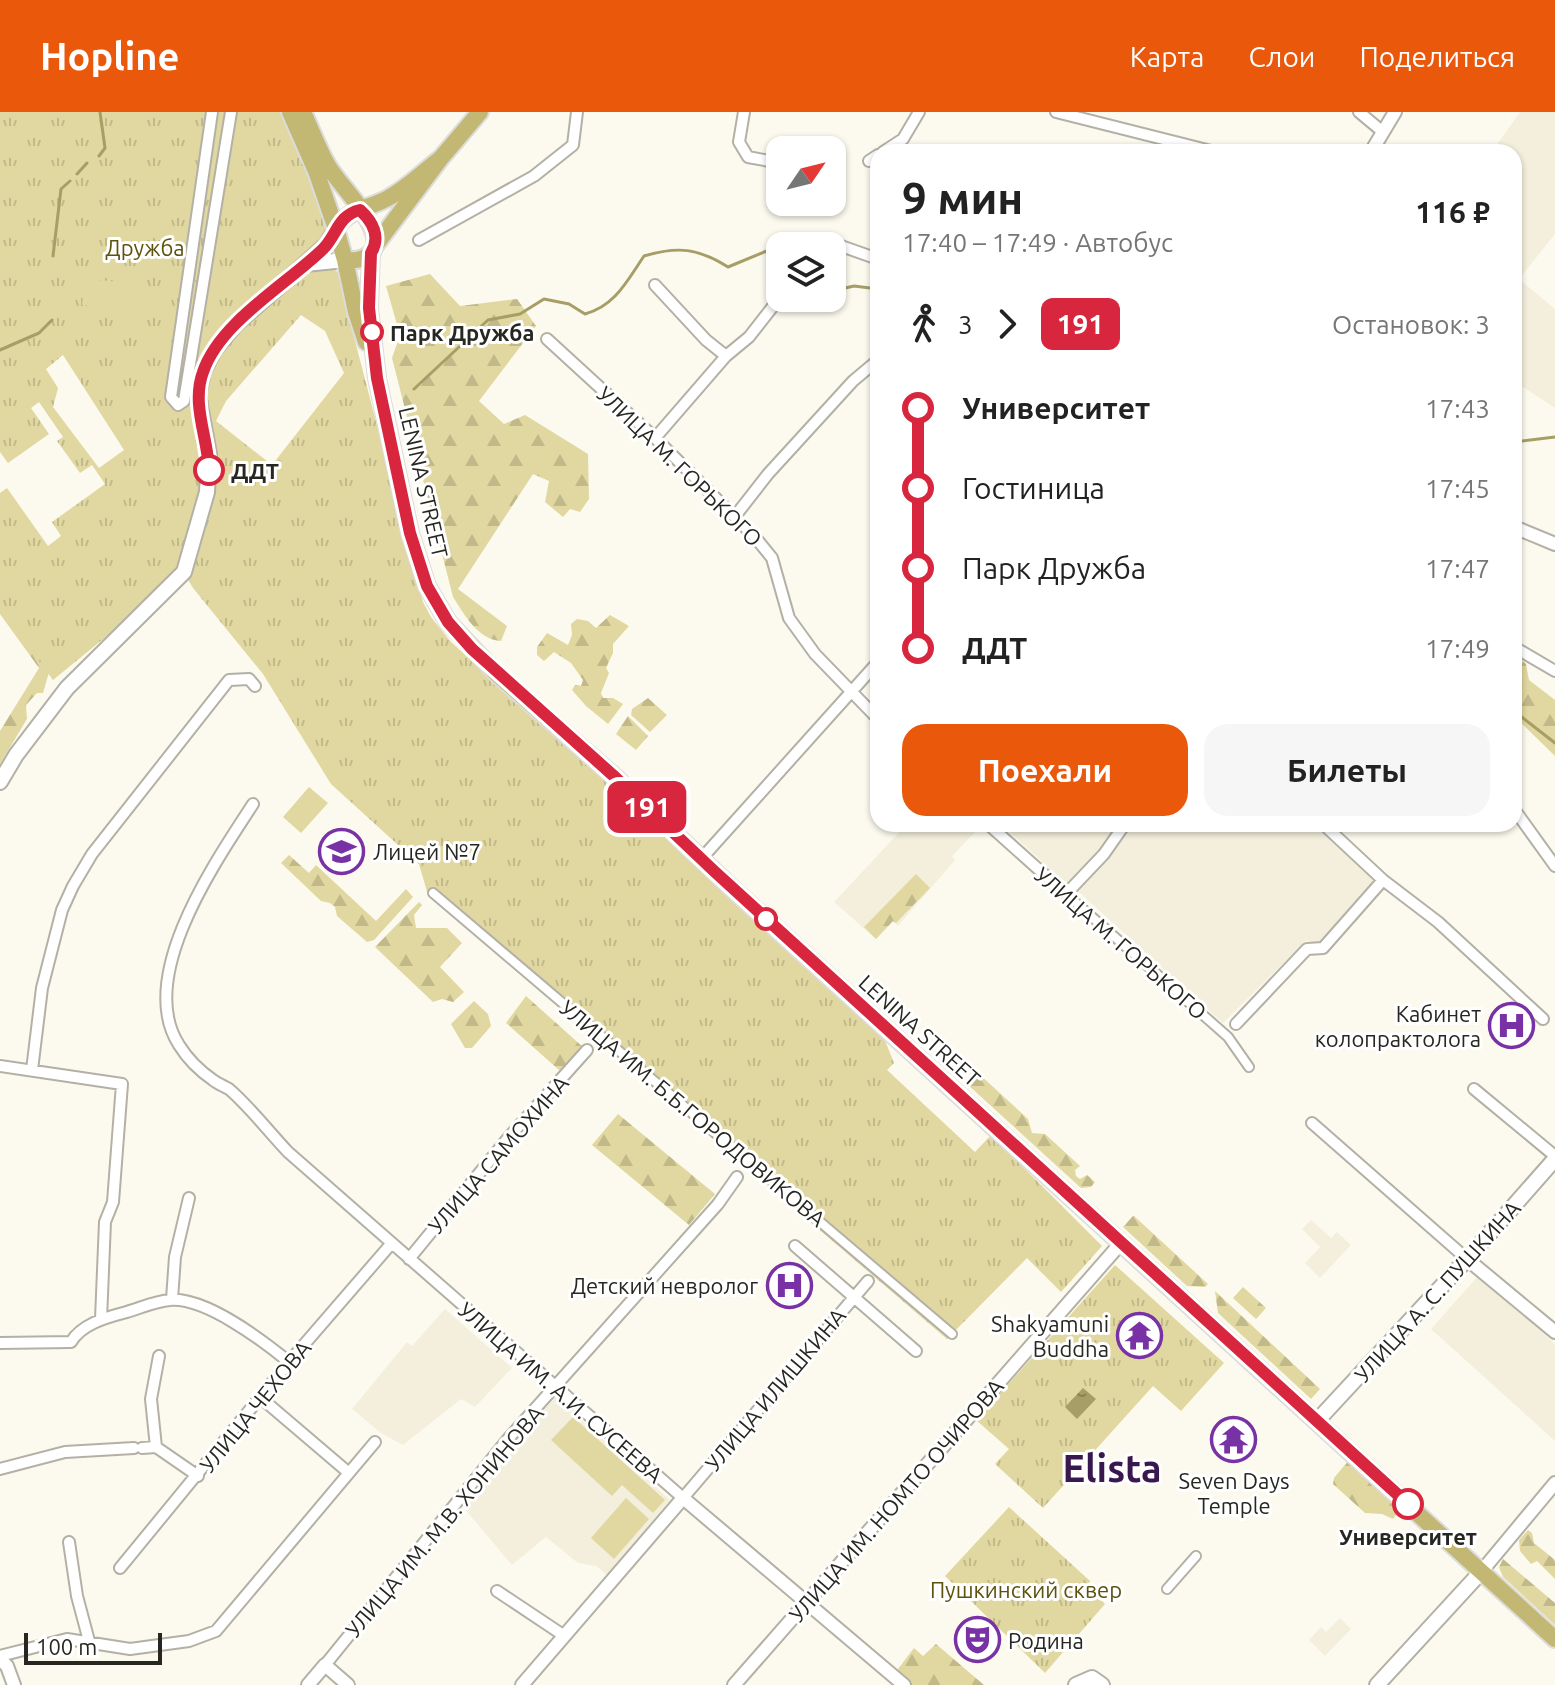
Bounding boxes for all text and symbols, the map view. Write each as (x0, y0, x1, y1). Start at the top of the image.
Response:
text: Hopline (40, 35, 179, 77)
text: Карта (1130, 41, 1204, 72)
text: Слои (1248, 41, 1315, 72)
text: Поделиться (1359, 41, 1515, 72)
north arrow (766, 136, 846, 216)
map controls (766, 136, 846, 312)
text: 9 мин (902, 173, 1023, 222)
text: 116 ₽ (1415, 195, 1490, 229)
text: 17:40 – 17:49 · Автобус (902, 228, 1173, 257)
button: layers (766, 232, 846, 312)
park label: Дружба (105, 235, 185, 260)
icon: walk (902, 302, 946, 346)
icon: forward (985, 302, 1029, 346)
text: 191 (1057, 308, 1104, 339)
text: 3 (958, 310, 973, 339)
text: Остановок: 3 (1332, 310, 1490, 339)
place label: Парк Дружба (390, 320, 534, 345)
marker: Парк Дружба (361, 321, 383, 343)
street label: УЛИЦА М. ГОРЬКОГО (593, 381, 767, 551)
text: Университет (962, 391, 1150, 425)
text: 17:43 (1425, 394, 1490, 423)
street label: LENINA STREET (394, 404, 454, 560)
marker: ДДТ (194, 455, 224, 485)
place label: ДДТ (231, 458, 279, 483)
text: Гостиница (962, 471, 1105, 505)
text: 17:45 (1425, 474, 1490, 503)
text: Парк Дружба (962, 551, 1146, 585)
text: 17:47 (1425, 554, 1490, 583)
text: ДДТ (962, 631, 1027, 665)
text: 17:49 (1425, 634, 1490, 663)
button: Поехали (902, 724, 1188, 816)
button: Билеты (1204, 724, 1490, 816)
line badge: 191 (601, 781, 693, 833)
text: 191 (623, 791, 671, 822)
school or university icon: Лицей №7 (318, 827, 366, 875)
place label: Лицей №7 (373, 839, 481, 864)
street label: УЛИЦА М. ГОРЬКОГО (1030, 862, 1212, 1024)
unlabelled marker (755, 908, 777, 930)
street label: LENINA STREET (854, 969, 986, 1091)
street label: УЛИЦА ИМ. Б.Б.ГОРОДОВИКОВА (555, 995, 831, 1232)
place label: Кабинет колопрактолога (1315, 1001, 1481, 1051)
hospital icon: Кабинет колопрактолога (1488, 1002, 1536, 1050)
street label: УЛИЦА САМОХИНА (423, 1070, 574, 1238)
street label: УЛИЦА А. С. ПУШКИНА (1349, 1195, 1525, 1387)
hospital icon: Детский невролог (765, 1261, 813, 1309)
place label: Детский невролог (571, 1273, 758, 1298)
street label: УЛИЦА ИМ. А.И. СУСЕЕВА (454, 1297, 669, 1488)
street label: УЛИЦА ИЛИШКИНА (700, 1302, 851, 1475)
place label: Shakyamuni Buddha (991, 1311, 1109, 1361)
temple icon: Shakyamuni Buddha (1116, 1312, 1164, 1360)
street label: УЛИЦА ЧЕХОВА (194, 1335, 316, 1477)
street label: УЛИЦА ИМ. НОМТО ОЧИРОВА (784, 1373, 1009, 1626)
street label: УЛИЦА ИМ. М.В. ХОНИНОВА (340, 1400, 549, 1642)
temple icon: Seven Days Temple (1210, 1415, 1258, 1463)
district label: Elista (1062, 1447, 1162, 1489)
place label: Seven Days Temple (1178, 1468, 1290, 1518)
marker: Университет (1393, 1489, 1423, 1519)
place label: Университет (1339, 1524, 1477, 1549)
park label: Пушкинский сквер (930, 1577, 1122, 1602)
theatre icon: Родина (953, 1616, 1001, 1664)
place label: Родина (1008, 1628, 1084, 1653)
scale bar (24, 1629, 162, 1665)
text: 100 m (36, 1634, 97, 1659)

